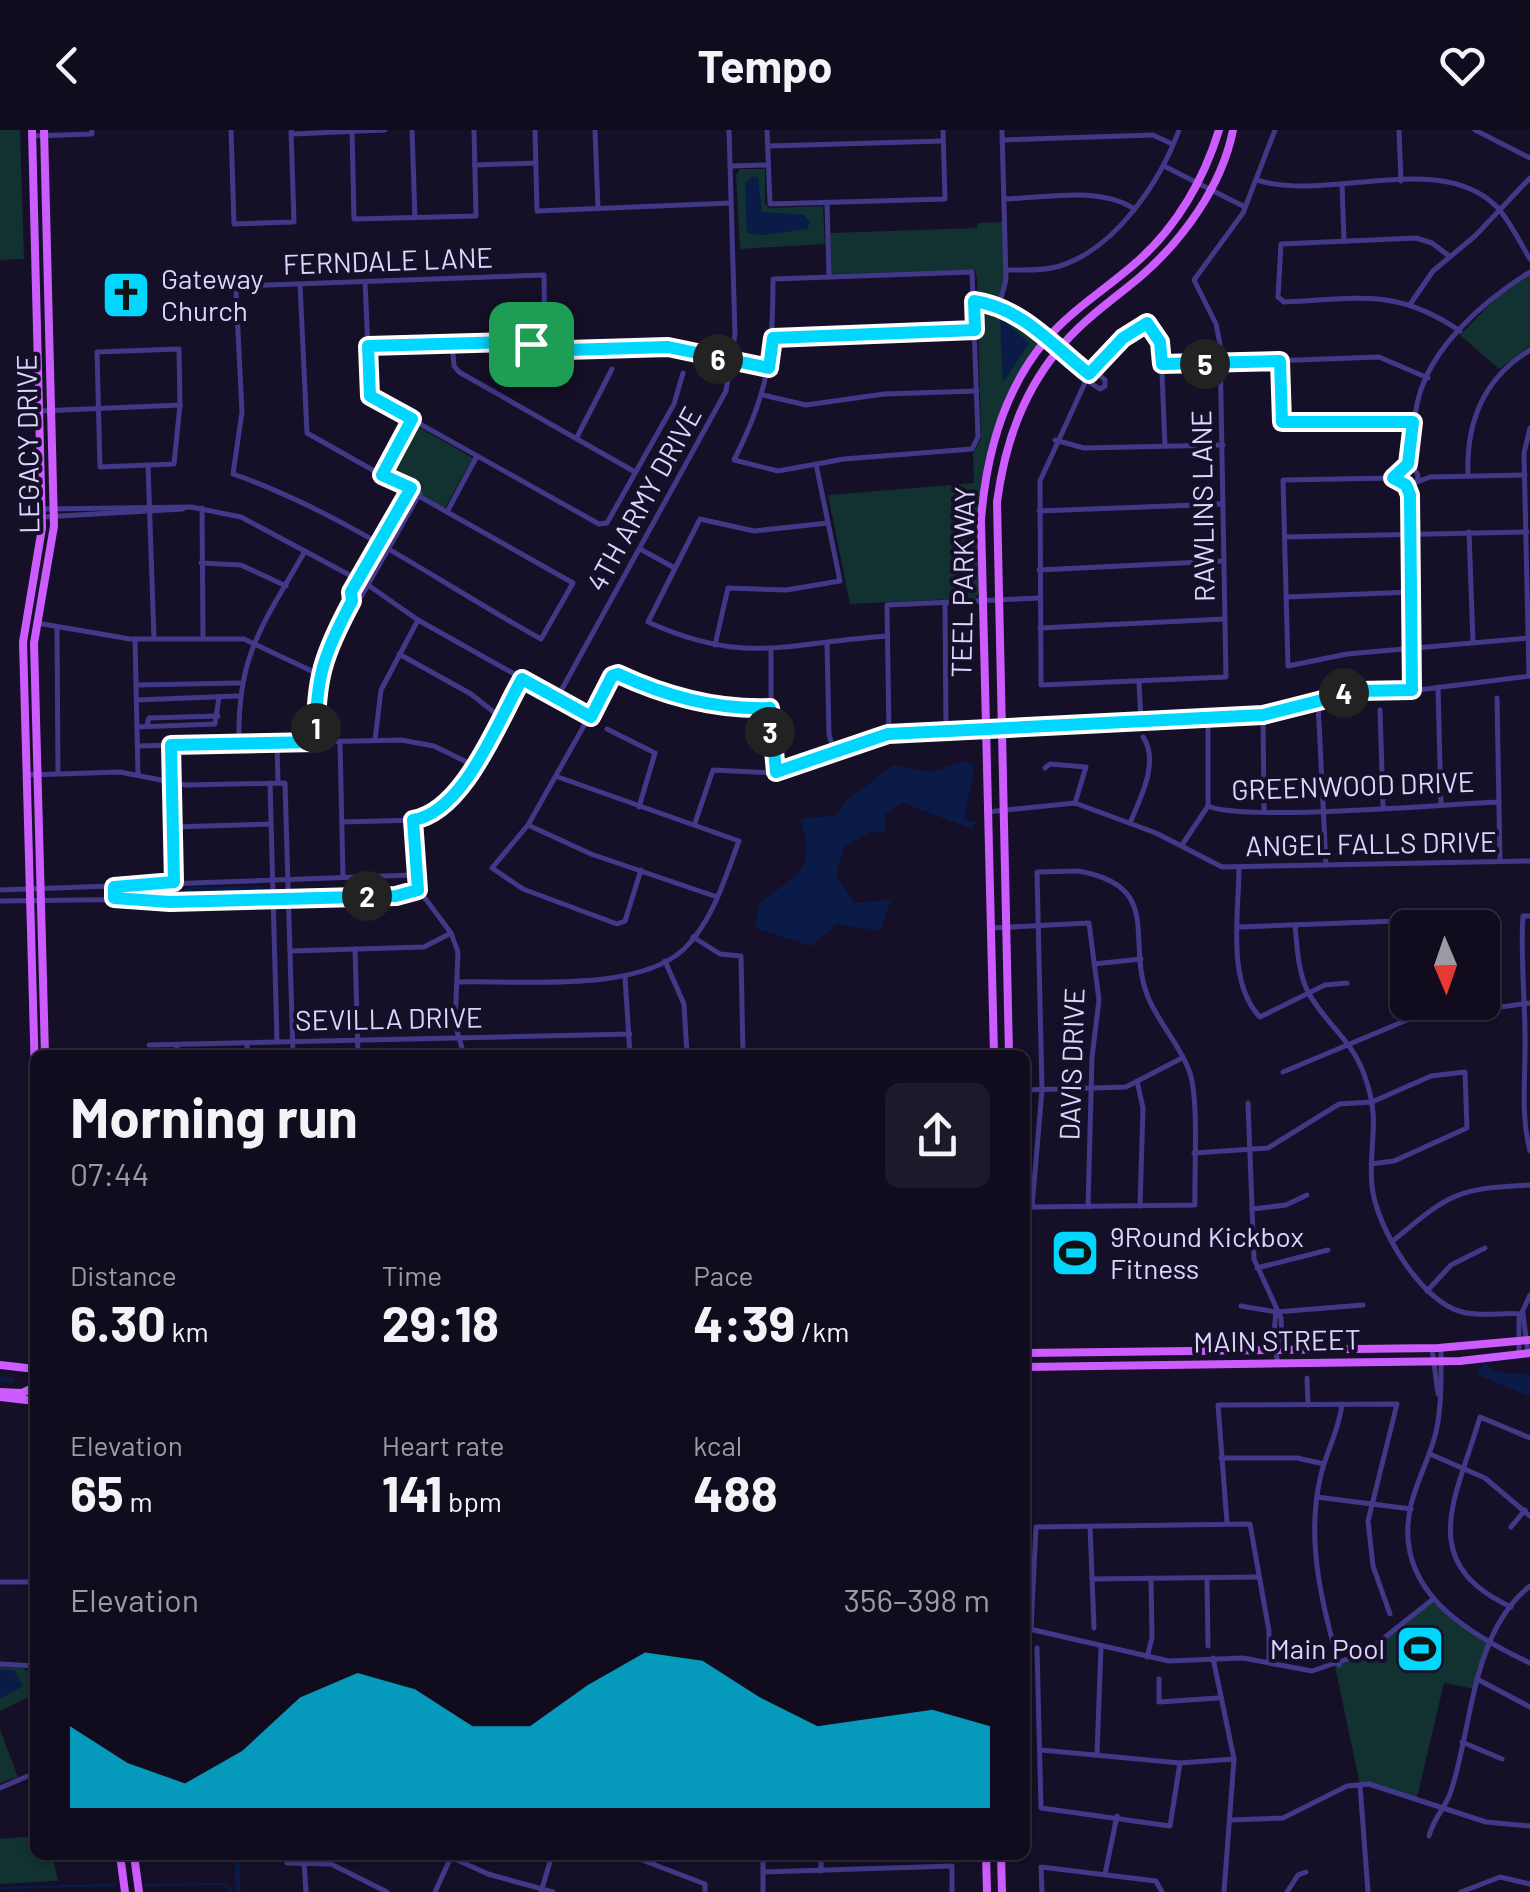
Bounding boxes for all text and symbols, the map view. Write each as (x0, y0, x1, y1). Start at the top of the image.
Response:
icon: back (40, 38, 95, 93)
text: Tempo (697, 38, 833, 92)
icon: heart (1435, 38, 1490, 93)
street label: FERNDALE LANE (282, 239, 494, 281)
place label: Gateway Church (161, 261, 264, 327)
church icon: Gateway Church (100, 269, 152, 321)
pin (489, 302, 574, 387)
icon: arrive (504, 317, 559, 372)
pin: 6 (693, 334, 743, 384)
pin: 5 (1180, 339, 1230, 389)
text: 6 (710, 342, 726, 376)
text: 5 (1197, 347, 1213, 381)
street label: LEGACY DRIVE (8, 354, 46, 534)
street label: 4TH ARMY DRIVE (578, 400, 708, 597)
street label: RAWLINS LANE (1183, 410, 1221, 602)
street label: TEEL PARKWAY (943, 486, 981, 678)
pin: 4 (1319, 668, 1369, 718)
text: 4 (1336, 676, 1352, 710)
pin: 1 (291, 703, 341, 753)
pin: 3 (745, 707, 795, 757)
text: 1 (311, 711, 321, 745)
text: 3 (762, 715, 778, 749)
street label: GREENWOOD DRIVE (1231, 764, 1475, 806)
street label: ANGEL FALLS DRIVE (1245, 824, 1497, 862)
pin: 2 (342, 871, 392, 921)
text: 2 (359, 879, 375, 913)
north arrow (1390, 910, 1500, 1020)
map controls (1390, 910, 1500, 1020)
street label: DAVIS DRIVE (1051, 987, 1091, 1141)
street label: SEVILLA DRIVE (295, 999, 483, 1037)
text: Morning run (70, 1083, 358, 1149)
button: share (885, 1083, 990, 1188)
text: 07:44 (70, 1154, 149, 1192)
place label: 9Round Kickbox Fitness (1110, 1219, 1304, 1285)
sports icon: 9Round Kickbox Fitness (1049, 1227, 1101, 1279)
text: Distance (70, 1258, 177, 1292)
text: Time (382, 1258, 442, 1292)
text: Pace (693, 1258, 754, 1292)
text: 6.30 (70, 1292, 166, 1352)
text: 29:18 (382, 1292, 499, 1352)
text: 4:39 (693, 1292, 795, 1352)
text: km (166, 1314, 209, 1348)
text: /km (795, 1314, 849, 1348)
street label: MAIN STREET (1193, 1322, 1361, 1358)
text: Elevation (70, 1428, 183, 1462)
text: Heart rate (382, 1428, 504, 1462)
text: kcal (693, 1428, 742, 1462)
text: 65 (70, 1462, 124, 1522)
text: 141 (382, 1462, 443, 1522)
text: 488 (693, 1462, 778, 1522)
text: m (124, 1484, 153, 1518)
text: bpm (443, 1484, 502, 1518)
text: Elevation (70, 1580, 199, 1618)
text: 356–398 m (844, 1580, 990, 1618)
sports icon: Main Pool (1394, 1623, 1446, 1675)
place label: Main Pool (1270, 1631, 1385, 1665)

